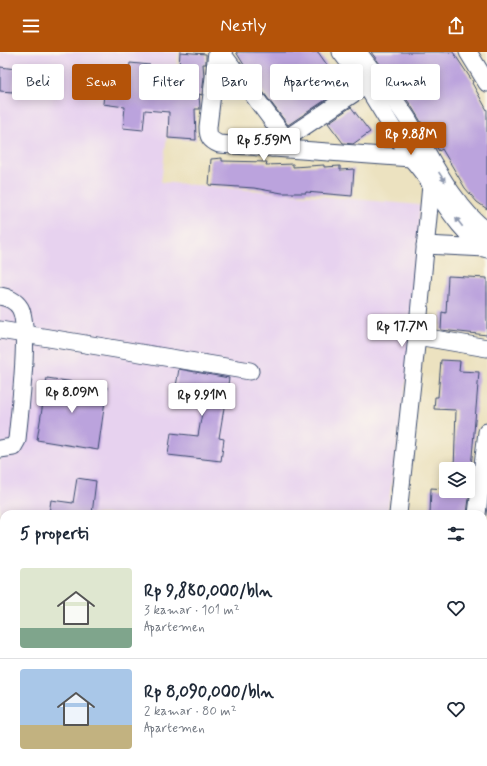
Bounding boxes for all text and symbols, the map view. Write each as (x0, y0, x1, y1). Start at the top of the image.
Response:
text: Nestly (220, 14, 267, 38)
icon: menu (20, 15, 42, 37)
icon: share (445, 15, 467, 37)
chip: Beli (12, 64, 64, 100)
chip: Sewa (72, 64, 131, 100)
chip: Filter (139, 64, 199, 100)
chip: Baru (207, 64, 262, 100)
chip: Apartemen (270, 64, 363, 100)
chip: Rumah (371, 64, 440, 100)
pin: Rp 9.88M (370, 122, 452, 156)
text: Rp 9.88M (385, 126, 437, 143)
pin: Rp 5.59M (223, 128, 305, 162)
text: Rp 5.59M (237, 132, 291, 149)
one-way arrow (438, 172, 446, 182)
one-way arrow (454, 217, 463, 228)
pin: Rp 17.7M (361, 314, 443, 348)
text: Rp 17.7M (376, 318, 428, 335)
pin: Rp 8.09M (31, 380, 113, 414)
pin: Rp 9.91M (161, 383, 243, 417)
text: Rp 8.09M (45, 384, 99, 401)
text: Rp 9.91M (177, 387, 227, 404)
map controls (439, 462, 475, 498)
button: layers (439, 462, 475, 498)
text: 5 properti (20, 523, 88, 545)
icon: filters (445, 523, 467, 545)
text: Rp 9,880,000/bln (144, 580, 272, 602)
icon: home (52, 584, 100, 632)
icon: heart (445, 597, 467, 619)
text: 3 kamar · 101 m² (144, 602, 240, 619)
text: Apartemen (144, 619, 205, 636)
text: Rp 8,090,000/bln (144, 681, 274, 703)
icon: home (52, 685, 100, 733)
icon: heart (445, 698, 467, 720)
text: 2 kamar · 80 m² (144, 703, 236, 720)
text: Apartemen (144, 720, 205, 737)

